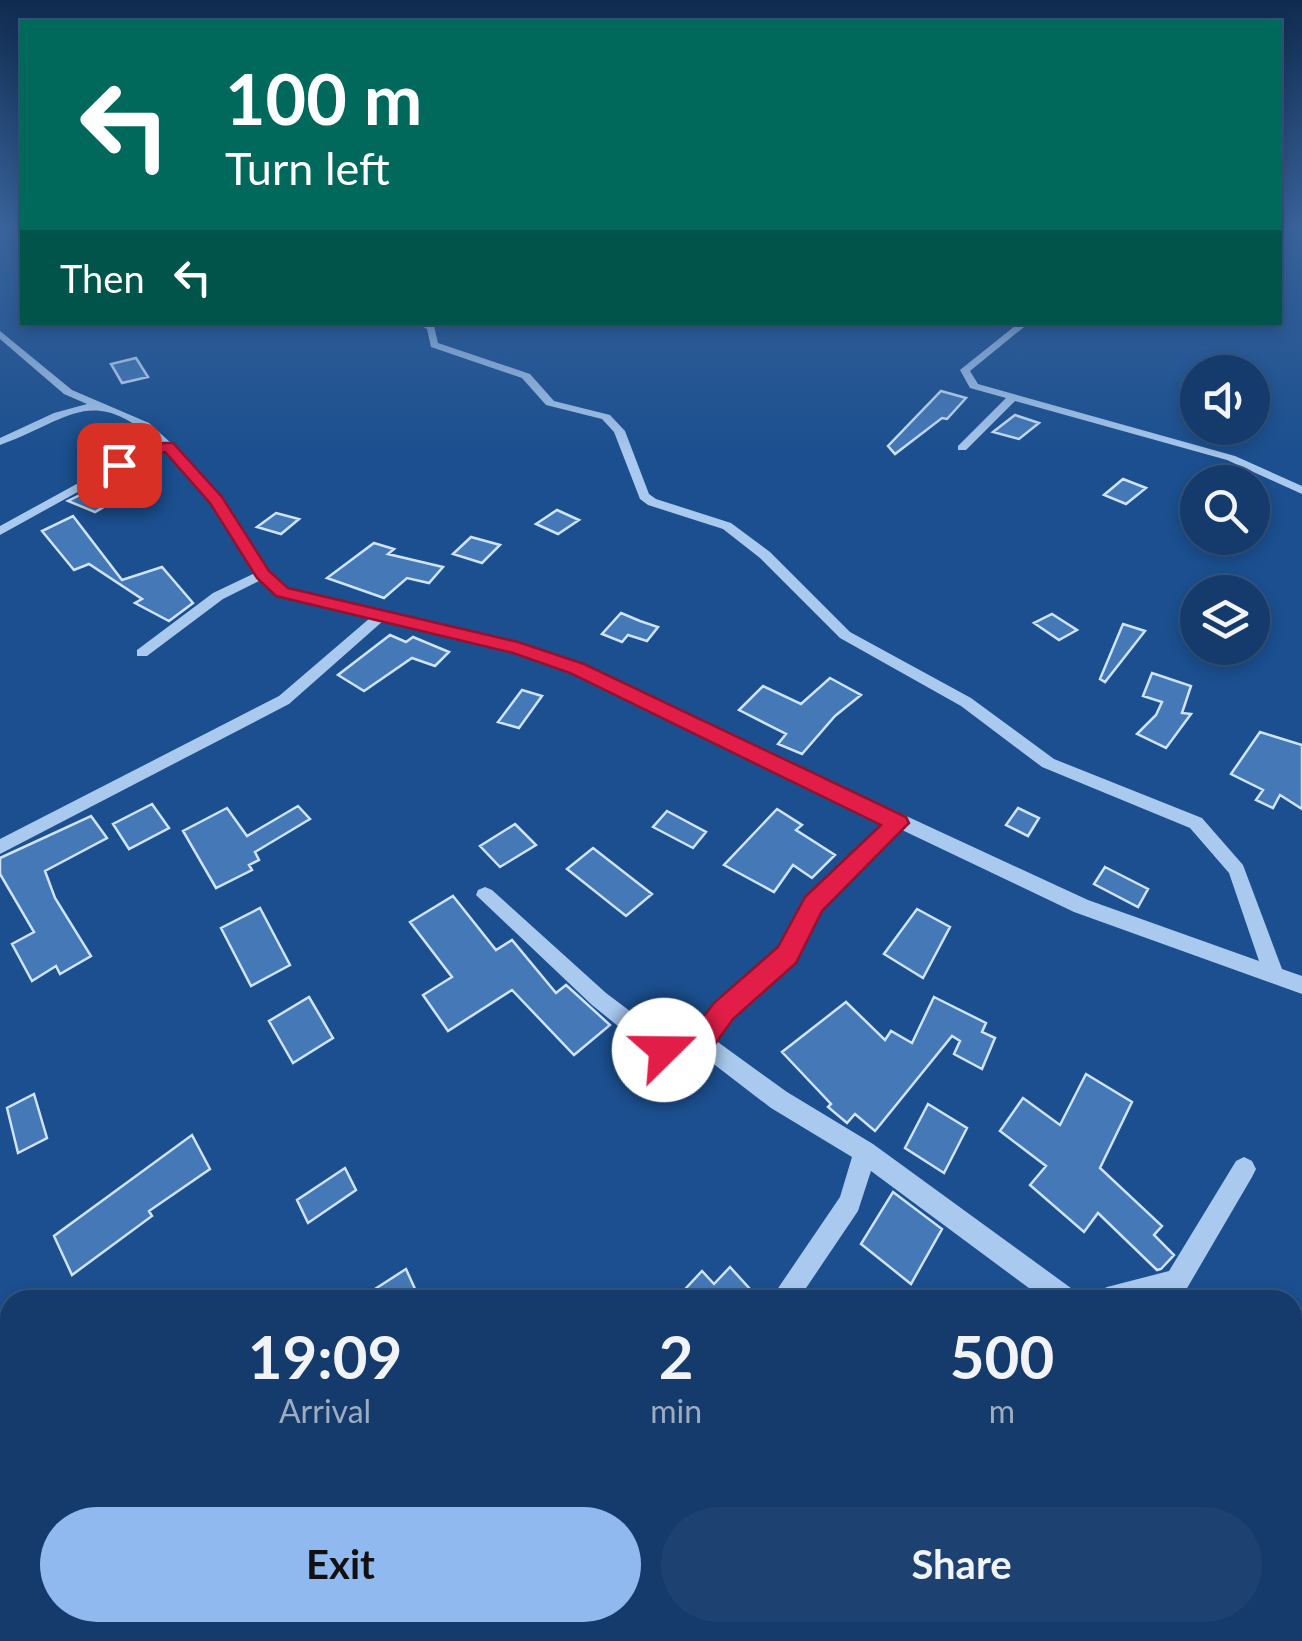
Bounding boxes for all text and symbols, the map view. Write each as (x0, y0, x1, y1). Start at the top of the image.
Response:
text: 100 m (225, 56, 422, 140)
icon: left (60, 60, 190, 190)
text: Turn left (225, 141, 390, 195)
icon: left (165, 250, 220, 305)
text: Then (60, 255, 145, 301)
map controls (1180, 355, 1270, 665)
button: sound (1180, 355, 1270, 445)
pin (77, 423, 162, 508)
icon: arrive (92, 438, 147, 493)
button: search (1180, 465, 1270, 555)
button: layers (1180, 575, 1270, 665)
position arrow (612, 998, 716, 1102)
text: 19:09 (248, 1320, 402, 1392)
text: 2 (659, 1320, 694, 1392)
text: 500 (950, 1320, 1054, 1392)
text: Arrival (279, 1391, 371, 1430)
text: min (650, 1391, 702, 1430)
text: m (989, 1391, 1015, 1430)
button: Exit (40, 1507, 641, 1622)
button: Share (661, 1507, 1262, 1622)

